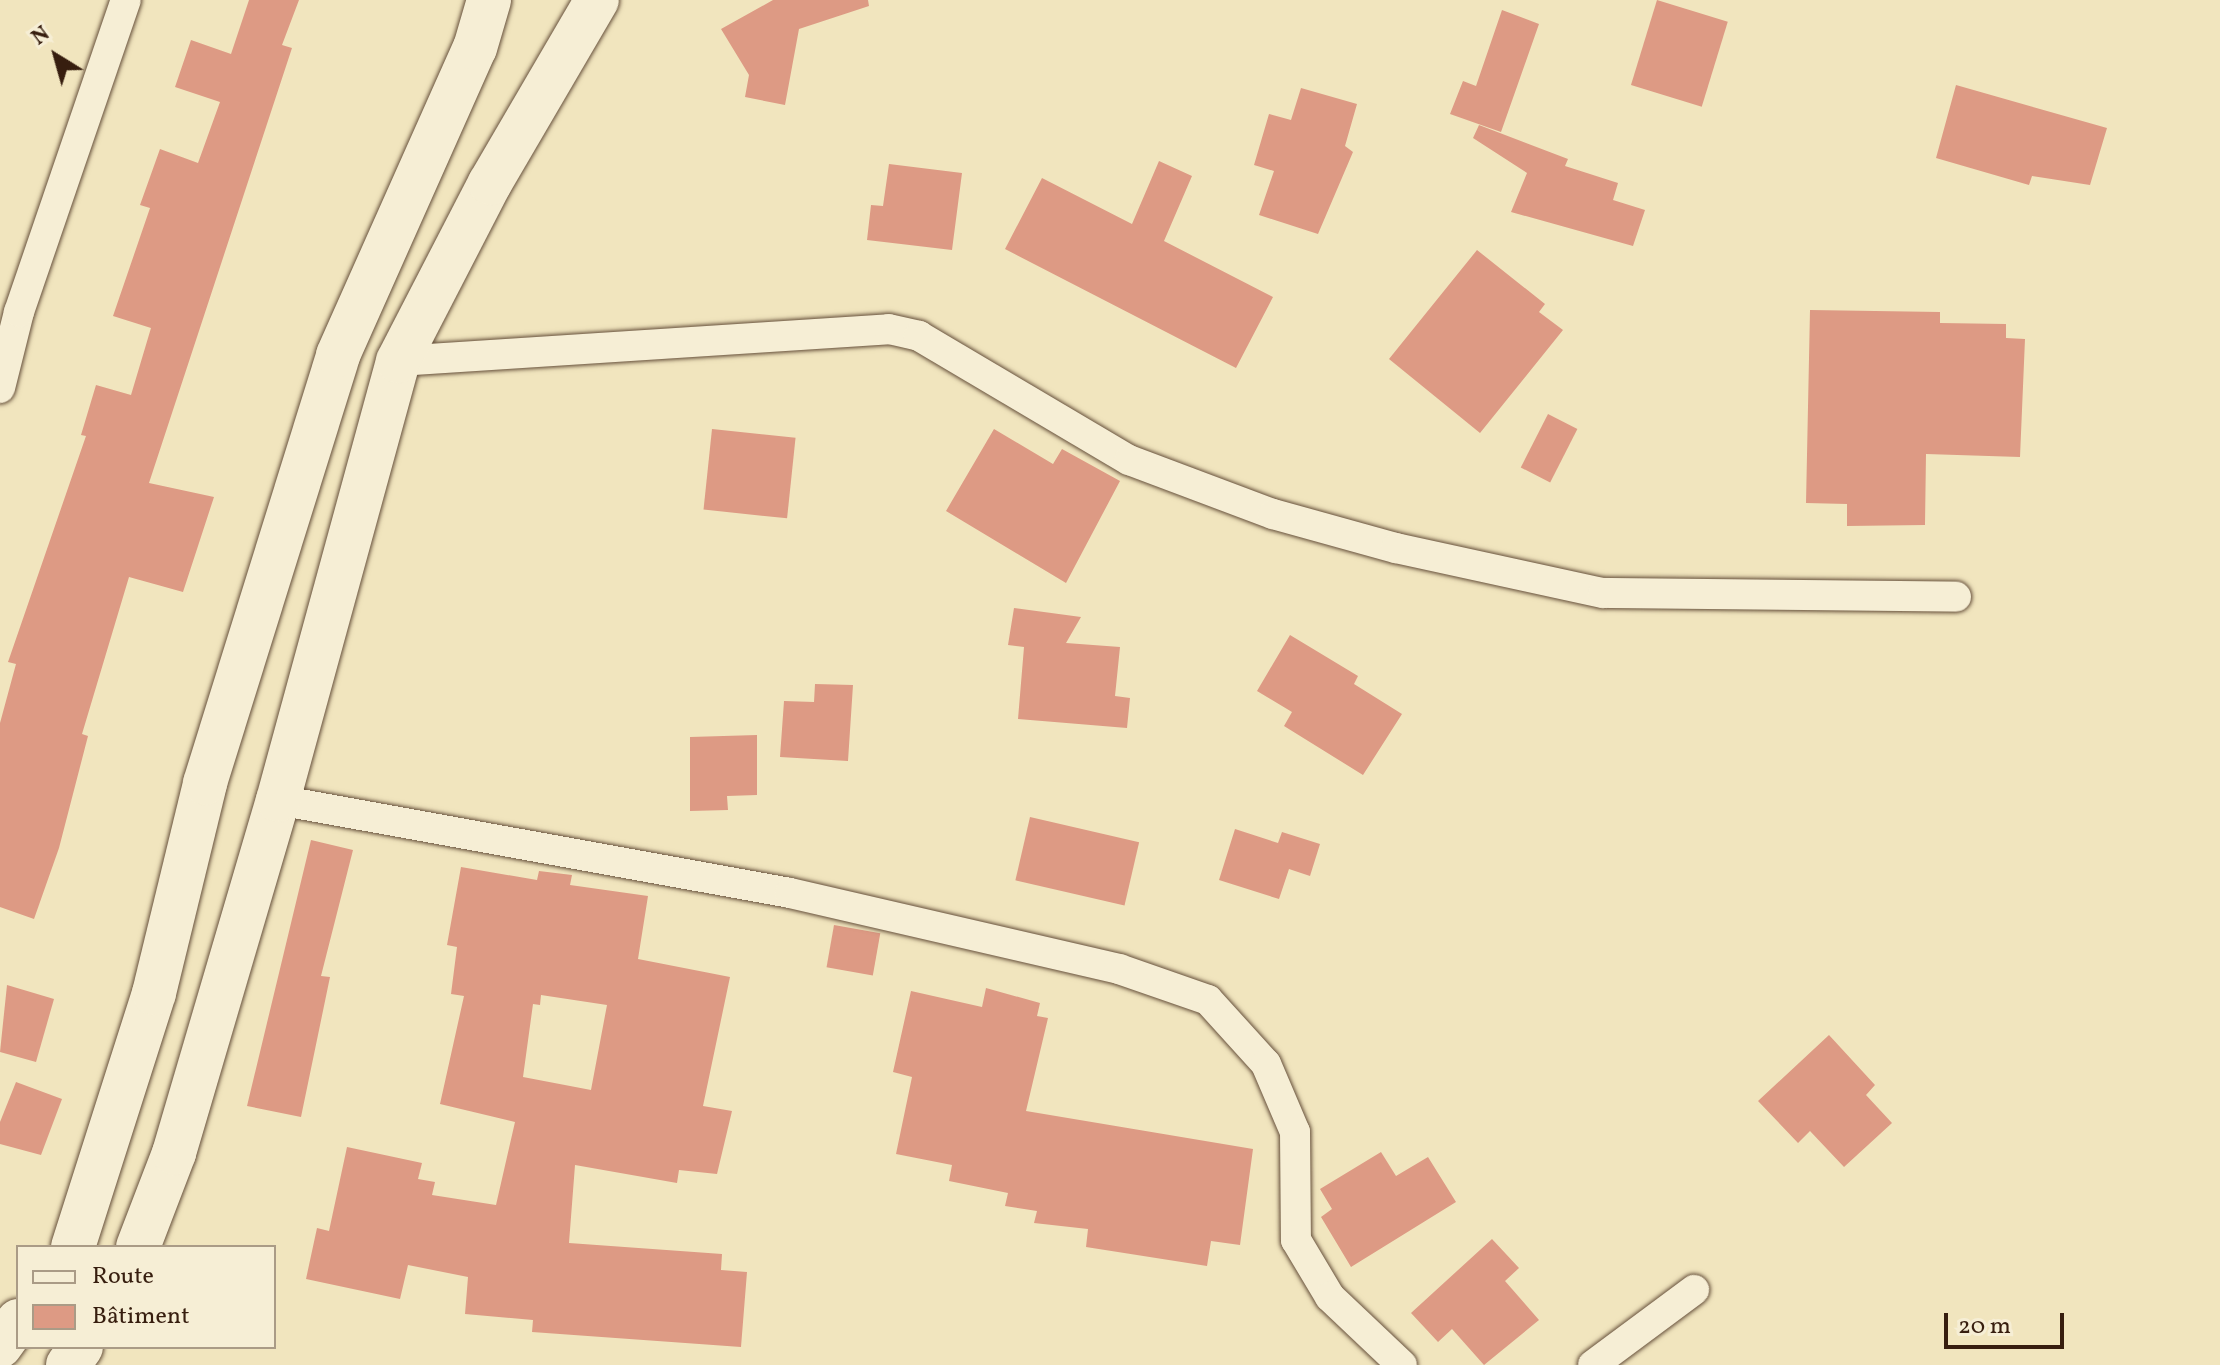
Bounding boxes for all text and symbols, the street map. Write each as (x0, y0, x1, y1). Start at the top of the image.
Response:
north arrow (16, 16, 96, 96)
text: N (26, 19, 57, 54)
legend (16, 1245, 276, 1349)
text: Route (92, 1260, 154, 1294)
scale bar (1948, 1297, 2068, 1347)
text: Bâtiment (92, 1300, 190, 1334)
text: 20 m (1958, 1310, 2011, 1344)

